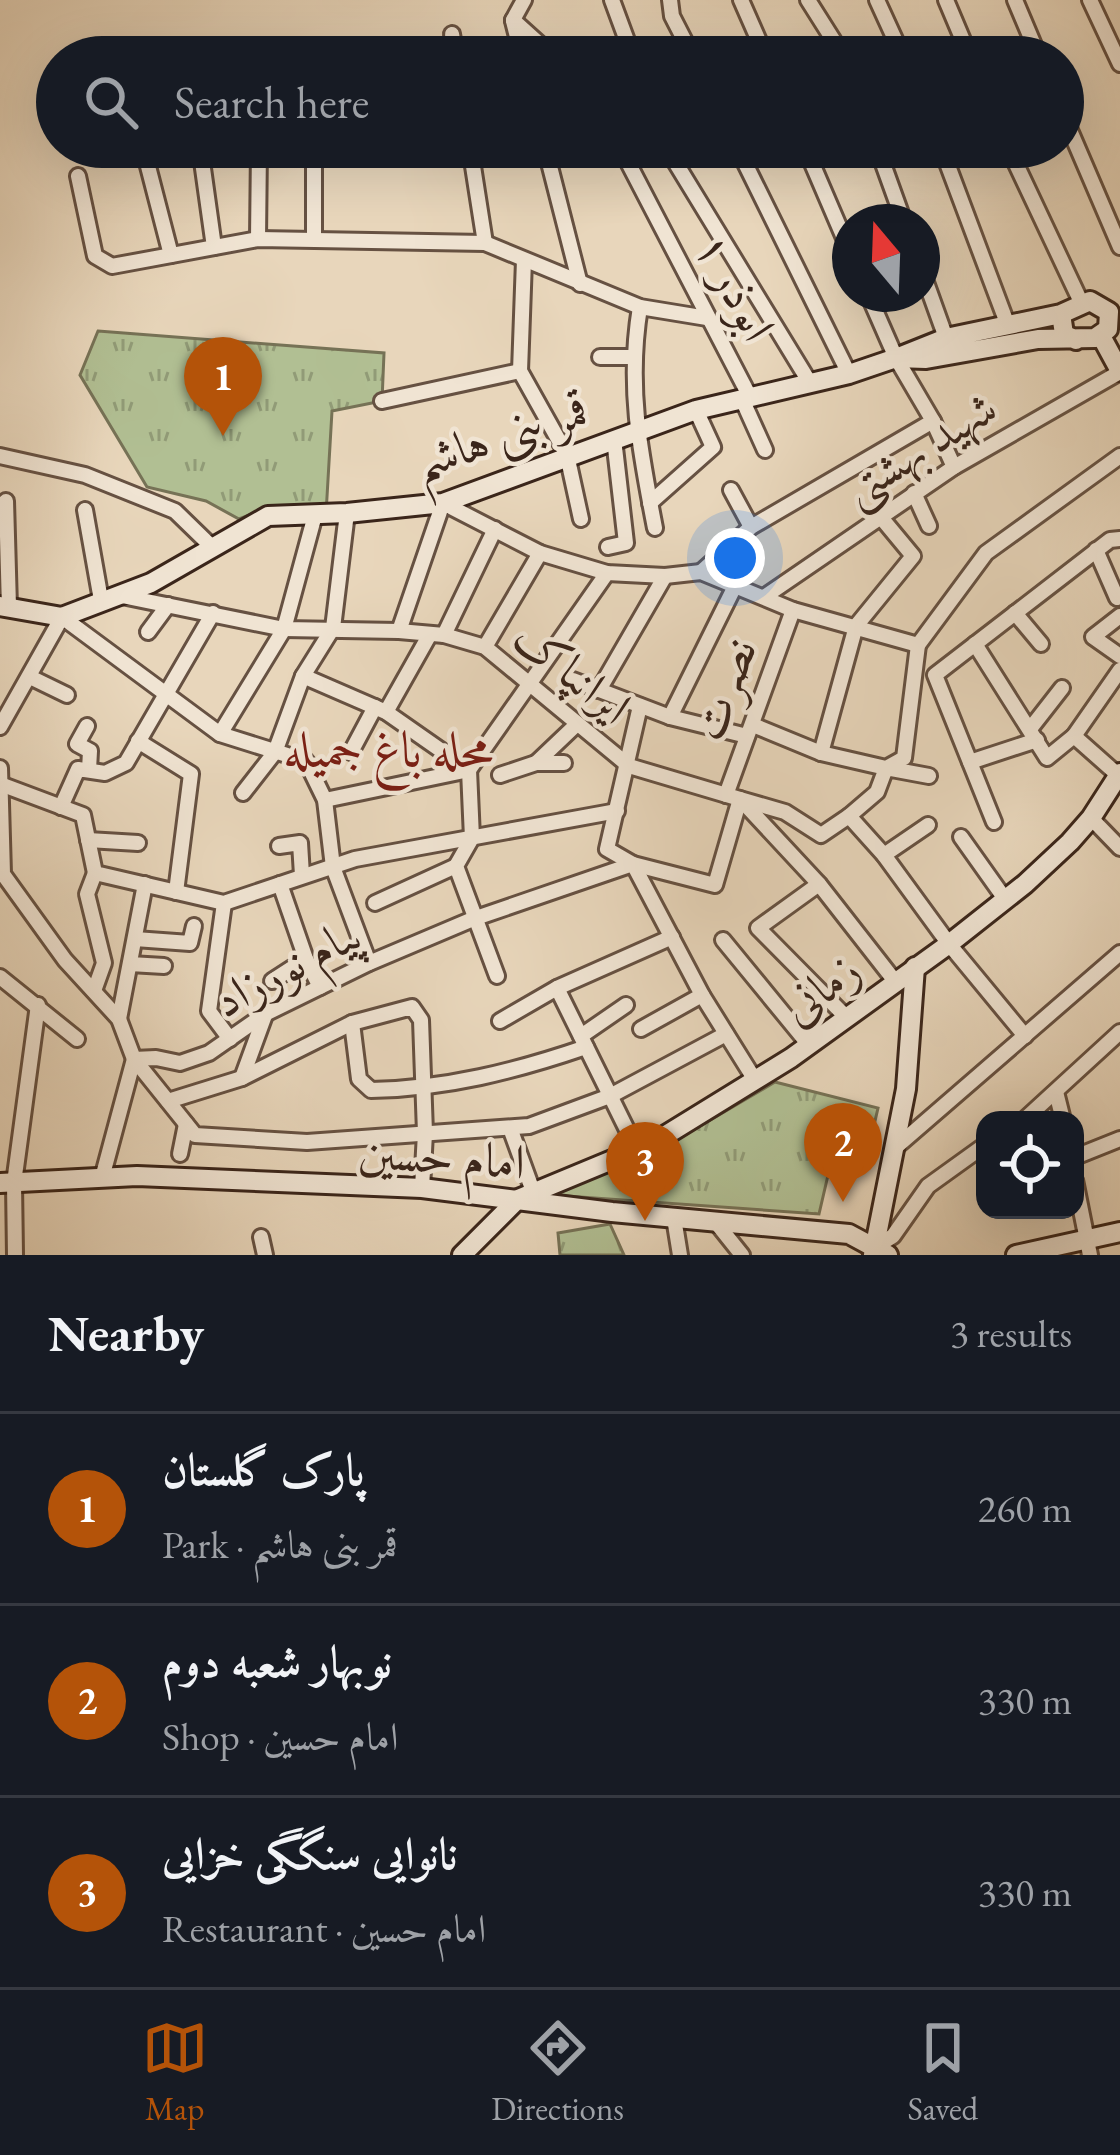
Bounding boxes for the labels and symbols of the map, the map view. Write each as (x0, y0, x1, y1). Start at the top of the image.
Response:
north arrow (832, 204, 940, 312)
street label: ابوذر ۱ (682, 221, 790, 351)
pin: 1 (184, 337, 262, 436)
street label: شهید بهشتی (830, 376, 1009, 521)
street label: قمر بنی هاشم (405, 378, 600, 508)
your location (705, 528, 765, 588)
street label: ایرانپاک (501, 605, 644, 738)
street label: نصرت (676, 629, 771, 749)
district label: محله باغ‌ جمیله (283, 716, 493, 792)
street label: پیام نورزاد (202, 901, 378, 1041)
street label: زمانی (768, 938, 872, 1038)
pin: 2 (804, 1103, 882, 1202)
street label: امام حسین (356, 1119, 527, 1204)
pin: 3 (606, 1122, 684, 1221)

